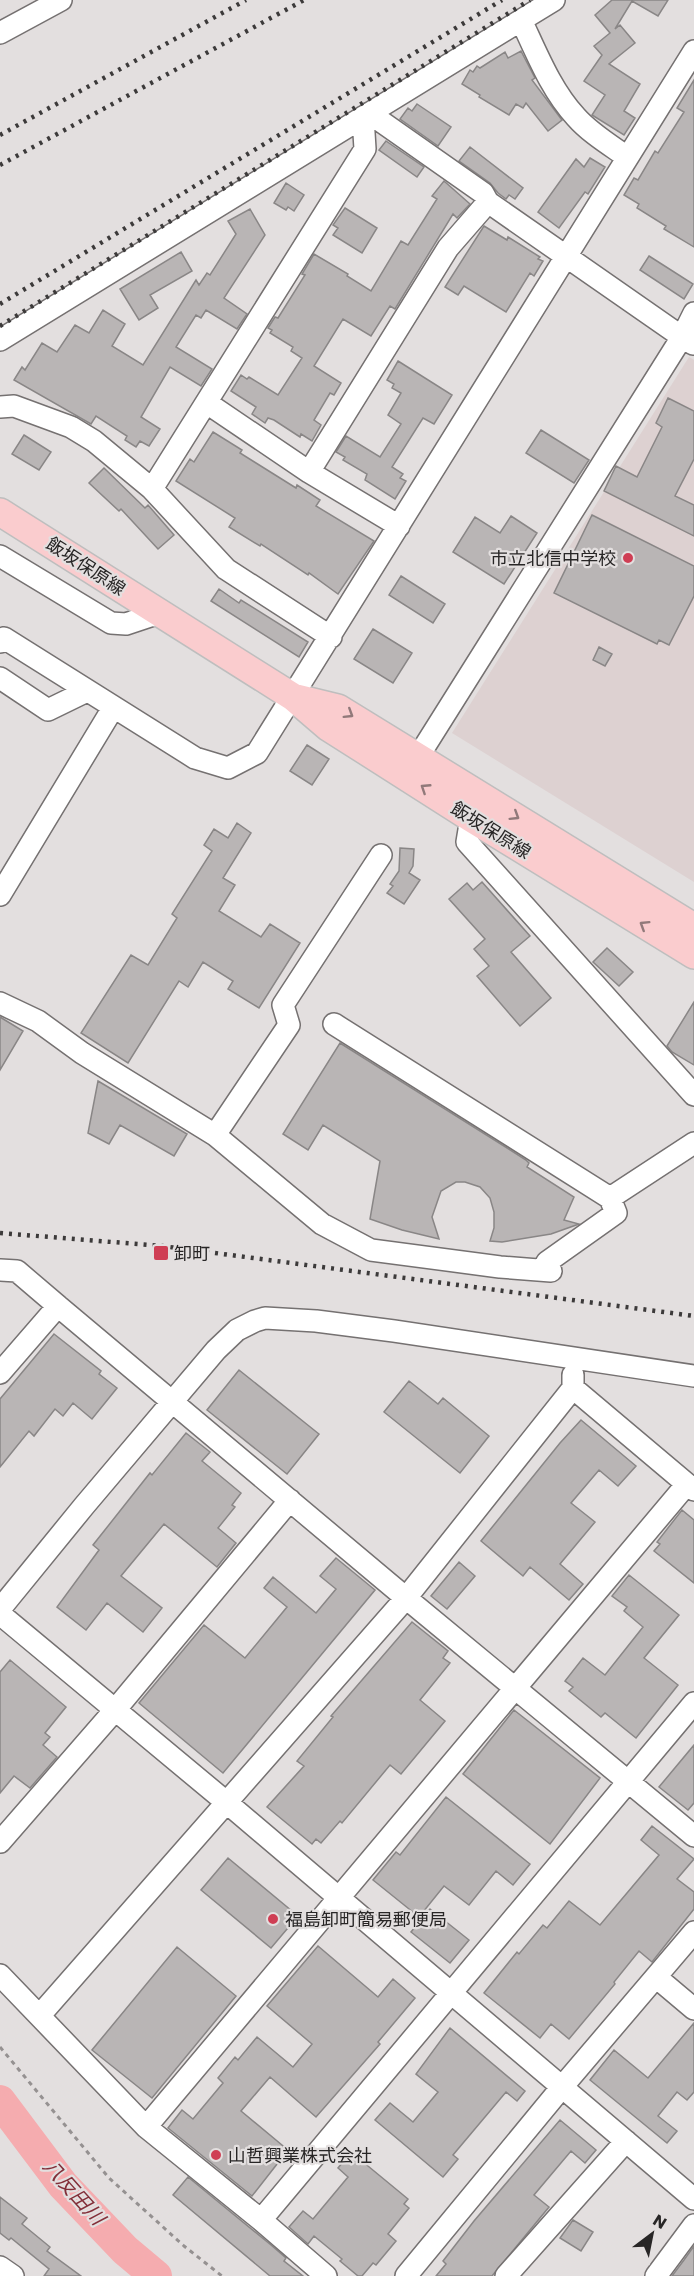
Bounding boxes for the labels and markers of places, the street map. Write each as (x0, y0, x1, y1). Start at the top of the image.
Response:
place label: 市立北信中学校 (490, 546, 616, 571)
marker: 市立北信中学校 (621, 551, 635, 565)
place label: 卸町 (174, 1241, 210, 1266)
marker: 卸町 (152, 1244, 170, 1262)
place label: 福島卸町簡易郵便局 (285, 1907, 447, 1932)
marker: 福島卸町簡易郵便局 (266, 1912, 280, 1926)
place label: 山哲興業株式会社 (228, 2143, 372, 2168)
marker: 山哲興業株式会社 (209, 2148, 223, 2162)

